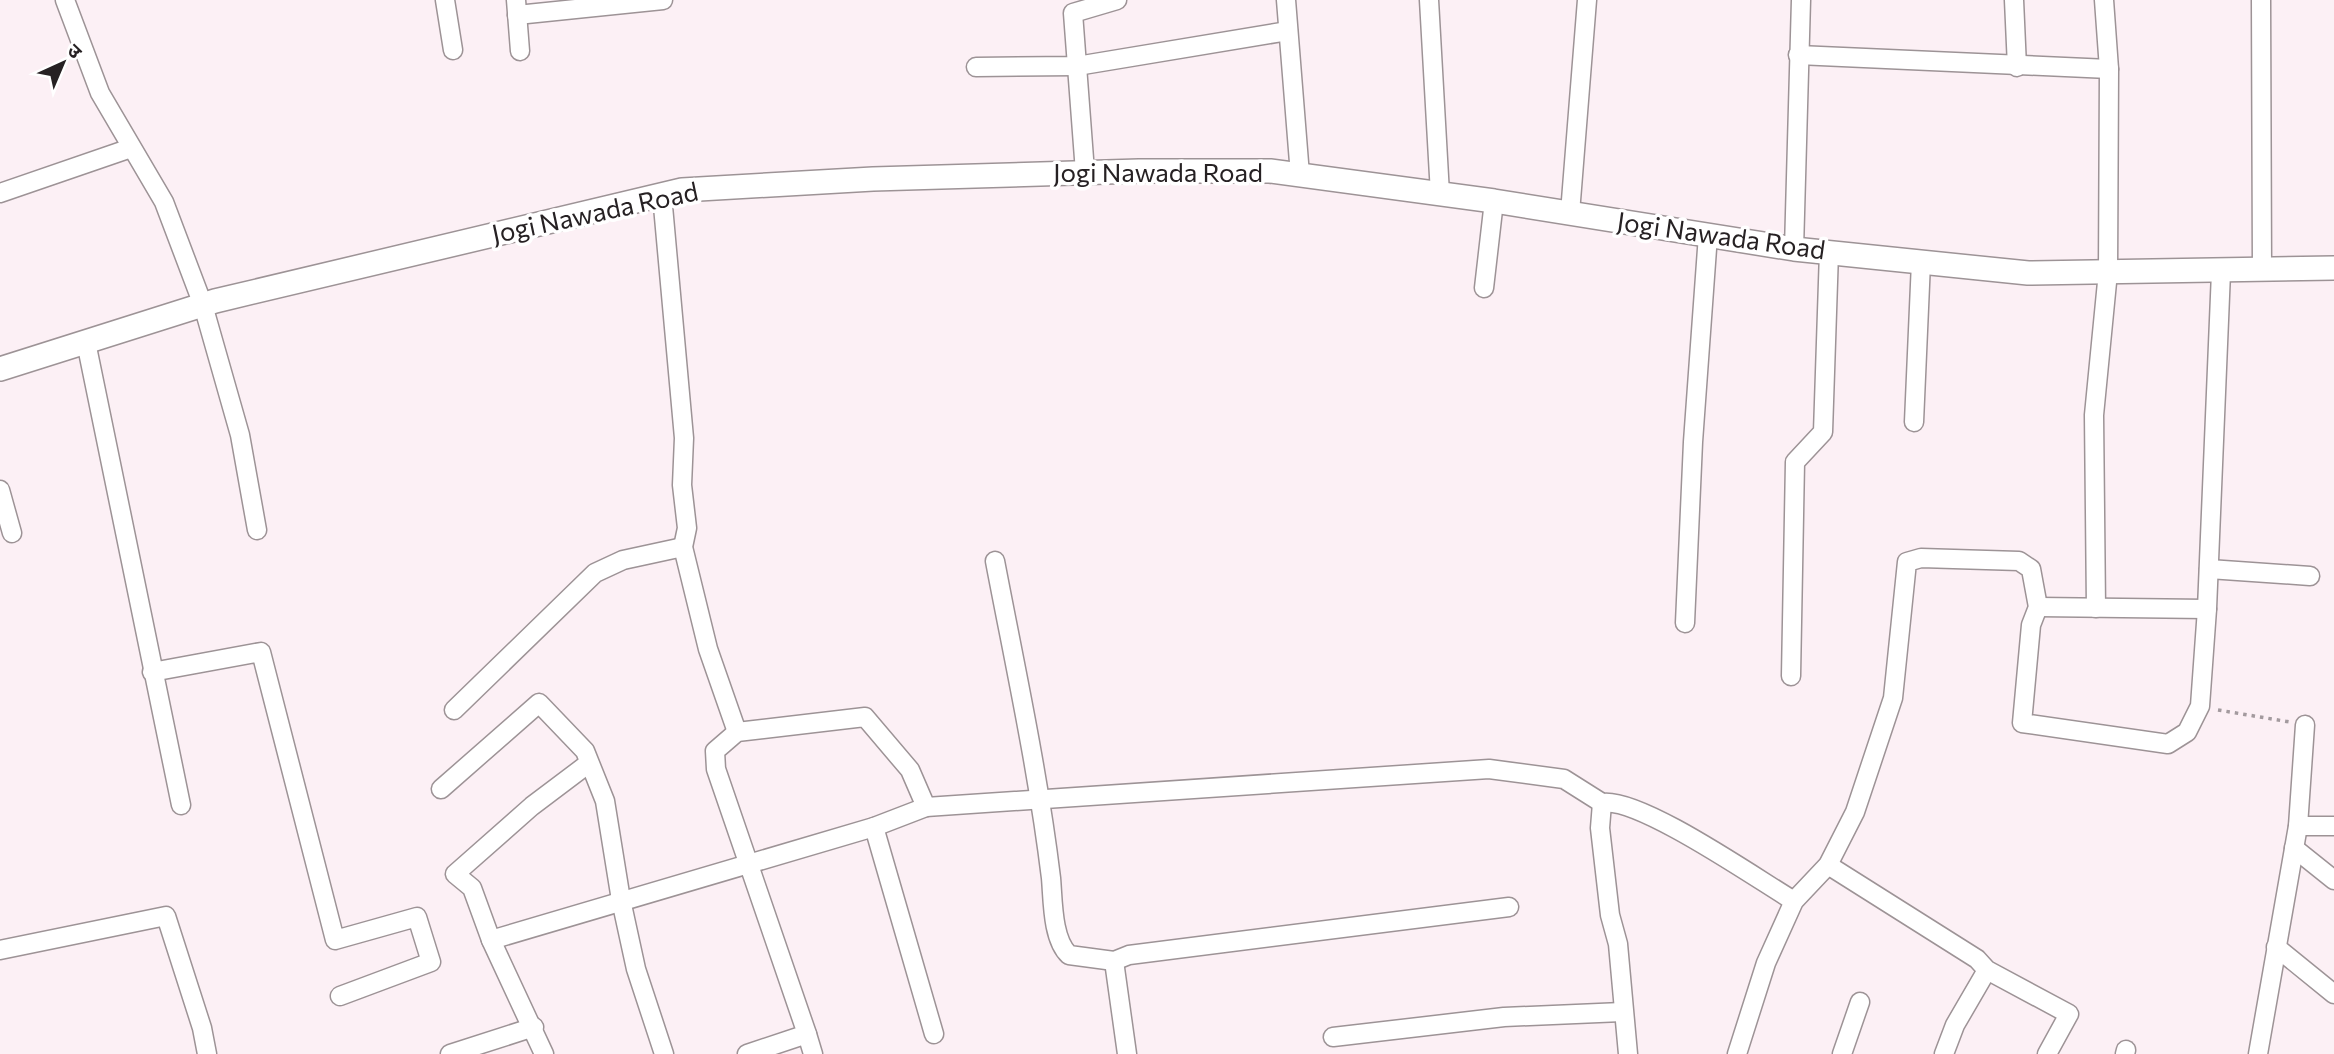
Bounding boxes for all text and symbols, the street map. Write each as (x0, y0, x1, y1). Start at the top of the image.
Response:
north arrow (28, 28, 98, 98)
text: उ (63, 38, 88, 63)
street label: Jogi Nawada Road (1053, 156, 1263, 187)
street label: Jogi Nawada Road (489, 175, 701, 249)
street label: Jogi Nawada Road (1615, 205, 1827, 264)

